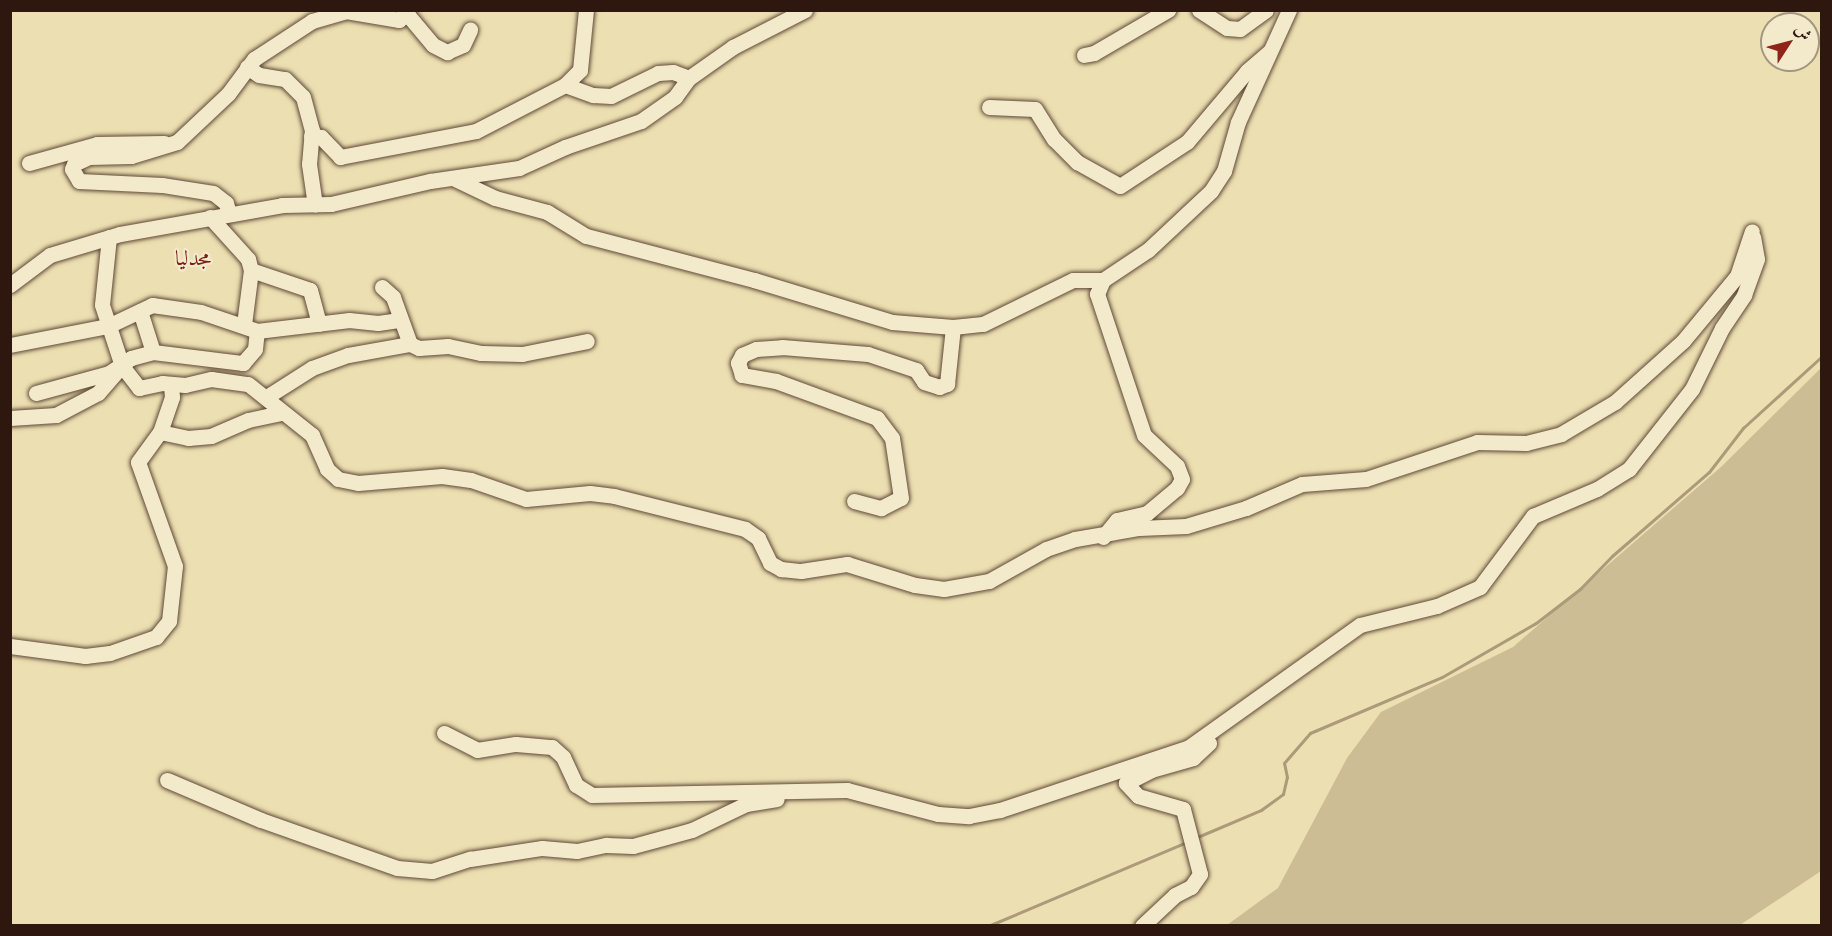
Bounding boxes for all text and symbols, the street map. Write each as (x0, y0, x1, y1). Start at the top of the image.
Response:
north arrow (1760, 12, 1820, 72)
text: ش (1790, 20, 1816, 45)
district label: مجدليا (175, 246, 211, 272)

